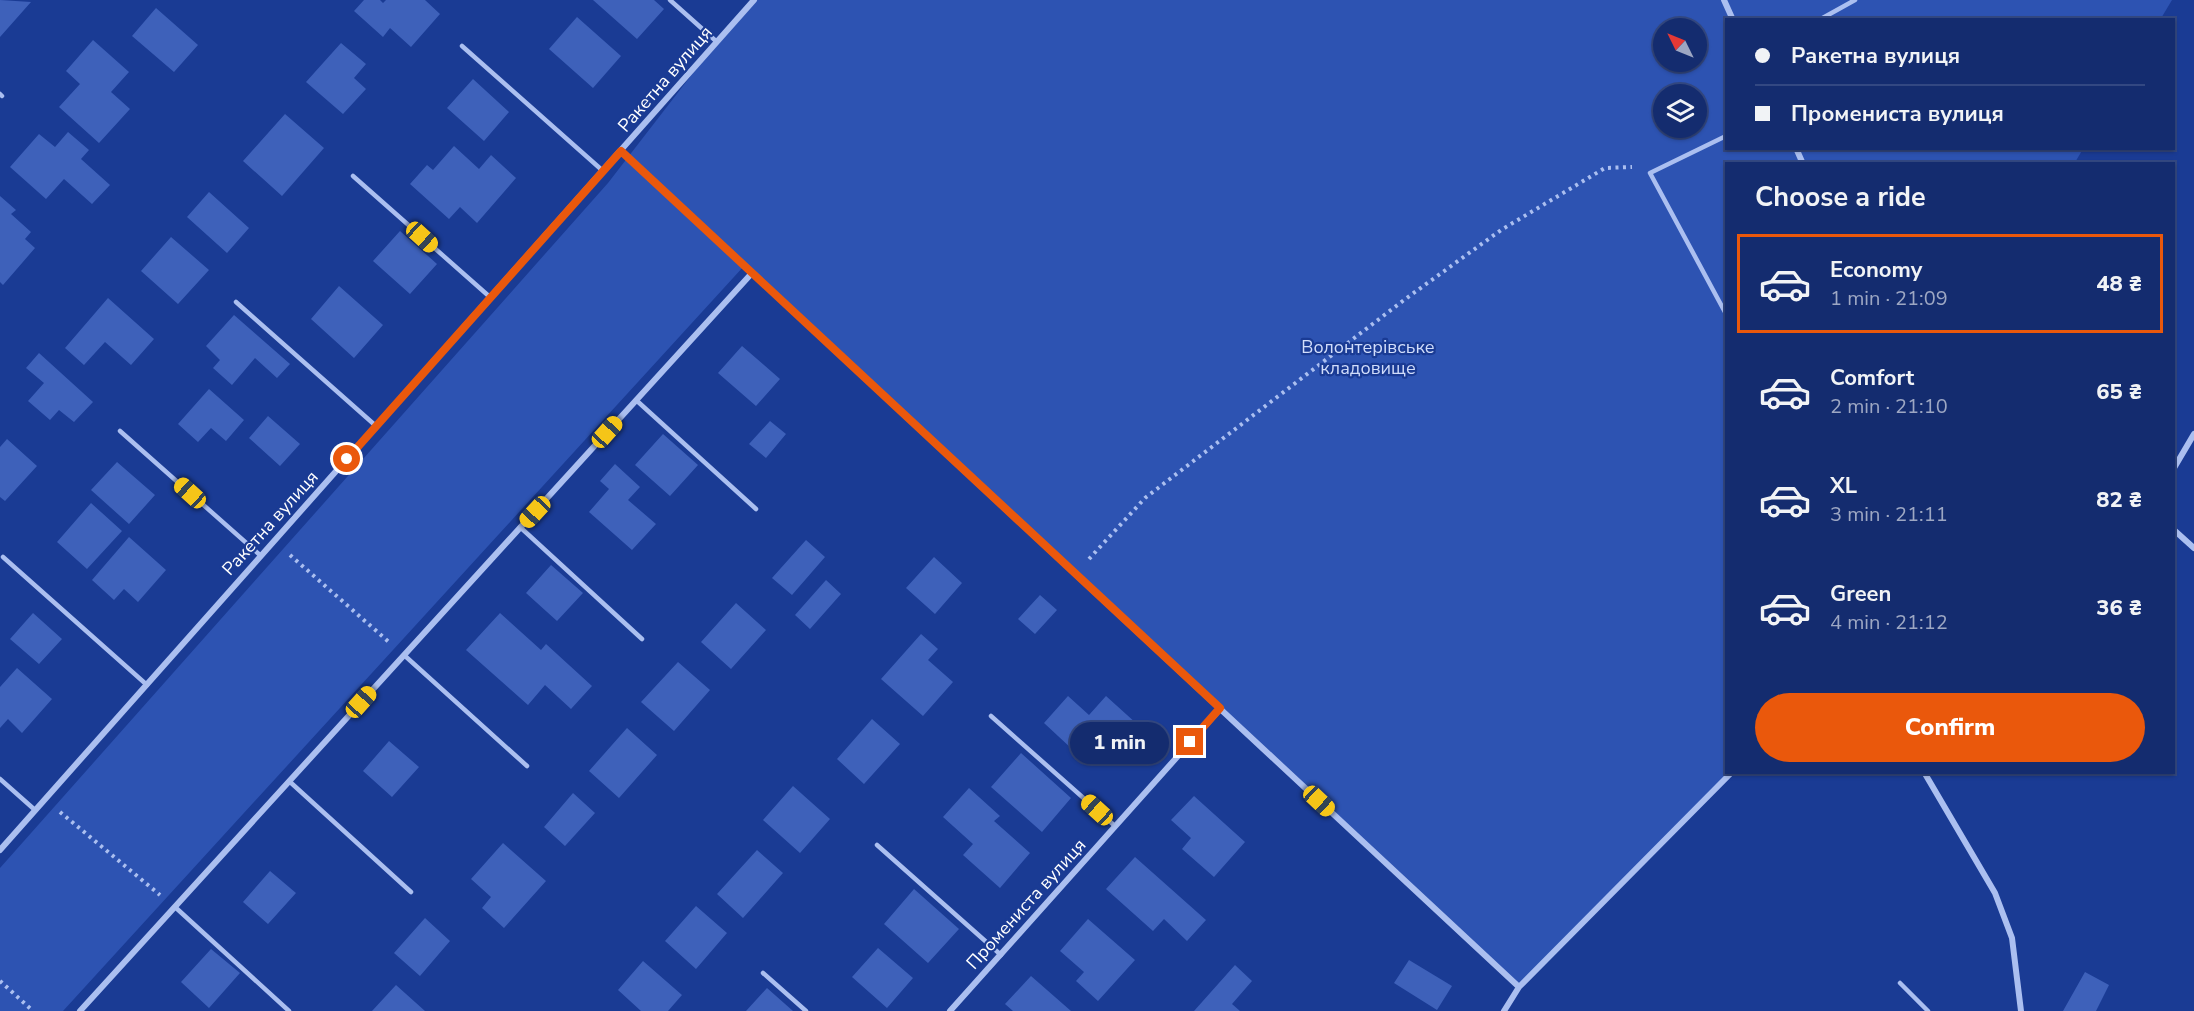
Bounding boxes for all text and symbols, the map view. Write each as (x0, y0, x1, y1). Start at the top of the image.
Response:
north arrow (1653, 18, 1707, 72)
map controls (1653, 18, 1707, 138)
street label: Ракетна вулиця (612, 21, 718, 137)
text: Ракетна вулиця (1791, 41, 1960, 71)
button: layers (1653, 84, 1707, 138)
text: Промениста вулиця (1791, 99, 2004, 129)
text: Choose a ride (1755, 179, 1926, 216)
car (403, 218, 441, 256)
text: Economy (1830, 255, 1922, 285)
icon: car (1758, 257, 1812, 311)
text: 48 ₴ (2096, 269, 2142, 299)
text: 1 min · 21:09 (1830, 285, 1948, 312)
park label: Волонтерівське кладовище (1301, 335, 1435, 380)
text: Comfort (1830, 363, 1914, 393)
icon: car (1758, 365, 1812, 419)
text: 65 ₴ (2096, 377, 2142, 407)
text: 2 min · 21:10 (1830, 393, 1948, 420)
car (588, 413, 626, 451)
route start (333, 445, 360, 472)
street label: Ракетна вулиця (217, 466, 323, 580)
text: XL (1830, 471, 1857, 501)
icon: car (1758, 473, 1812, 527)
car (171, 474, 209, 512)
text: 82 ₴ (2096, 485, 2142, 515)
car (516, 493, 554, 531)
text: 3 min · 21:11 (1830, 501, 1948, 528)
text: Green (1830, 579, 1891, 609)
icon: car (1758, 581, 1812, 635)
text: 36 ₴ (2096, 593, 2142, 623)
text: 4 min · 21:12 (1830, 609, 1948, 636)
car (342, 683, 380, 721)
button: Confirm (1755, 693, 2145, 762)
callout: 1 min (1070, 721, 1169, 763)
route end (1176, 728, 1203, 755)
text: 1 min (1093, 729, 1146, 756)
car (1300, 782, 1338, 820)
car (1078, 791, 1116, 829)
street label: Промениста вулиця (961, 834, 1091, 974)

